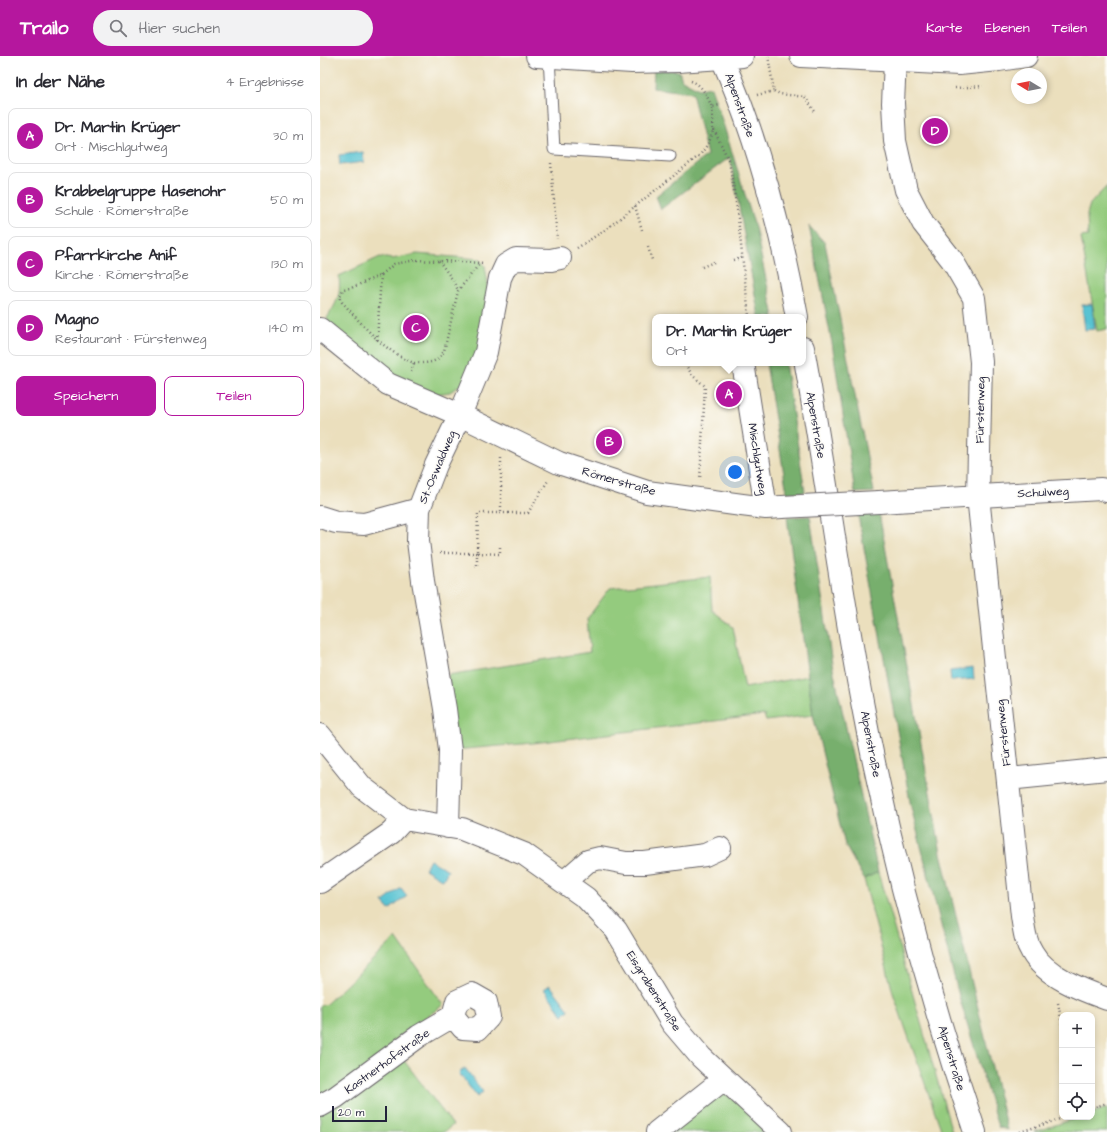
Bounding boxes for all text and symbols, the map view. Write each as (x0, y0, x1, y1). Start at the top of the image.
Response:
search box (93, 10, 373, 46)
text: Trailo (20, 15, 69, 42)
icon: search (107, 17, 129, 39)
text: Hier suchen (139, 18, 220, 39)
text: Karte (926, 18, 963, 38)
text: Ebenen (985, 18, 1030, 38)
text: Teilen (1052, 18, 1087, 38)
north arrow (1011, 68, 1047, 104)
text: In der Nähe (16, 70, 105, 94)
street label: Alpenstraße (720, 71, 759, 140)
text: 4 Ergebnisse (225, 73, 304, 91)
pin: D (922, 116, 948, 146)
text: Dr. Martin Krüger (55, 117, 180, 138)
text: A (26, 127, 34, 145)
text: 30 m (273, 127, 303, 145)
text: Ort · Mischlgutweg (55, 138, 167, 156)
text: Krabbelgruppe Hasenohr (55, 181, 226, 202)
text: B (25, 191, 35, 209)
text: 50 m (270, 191, 303, 209)
text: Schule · Römerstraße (55, 202, 189, 220)
text: Pfarrkirche Anif (55, 245, 177, 266)
text: C (25, 255, 35, 273)
text: 130 m (271, 255, 303, 273)
text: Kirche · Römerstraße (55, 266, 189, 284)
text: Magno (55, 309, 99, 330)
pin: C (403, 313, 429, 343)
popup (652, 314, 806, 366)
text: D (26, 319, 34, 337)
text: 140 m (269, 319, 303, 337)
text: Dr. Martin Krüger (666, 321, 792, 342)
text: Restaurant · Fürstenweg (55, 330, 206, 348)
text: Ort (666, 342, 687, 360)
button: Speichern (16, 376, 156, 416)
button: Teilen (164, 376, 304, 416)
street label: Fürstenweg (971, 376, 991, 444)
pin: A (716, 379, 742, 409)
street label: Alpenstraße (801, 390, 830, 460)
street label: Mischlgutweg (742, 422, 772, 496)
pin: B (596, 427, 622, 457)
street label: St.-Oswaldweg (414, 428, 461, 507)
your location (725, 462, 745, 482)
street label: Römerstraße (580, 463, 658, 500)
street label: Schulweg (1017, 483, 1069, 503)
street label: Fürstenweg (992, 699, 1016, 767)
street label: Alpenstraße (856, 709, 885, 779)
street label: Eisgrabenstraße (621, 948, 685, 1036)
map controls (1059, 1012, 1095, 1120)
button: + (1059, 1012, 1095, 1048)
street label: Alpenstraße (934, 1023, 970, 1093)
street label: Kastnerhofstraße (341, 1024, 434, 1098)
button: − (1059, 1048, 1095, 1084)
button: locate (1059, 1084, 1095, 1120)
scale bar (332, 1104, 387, 1123)
text: 20 m (338, 1105, 364, 1120)

